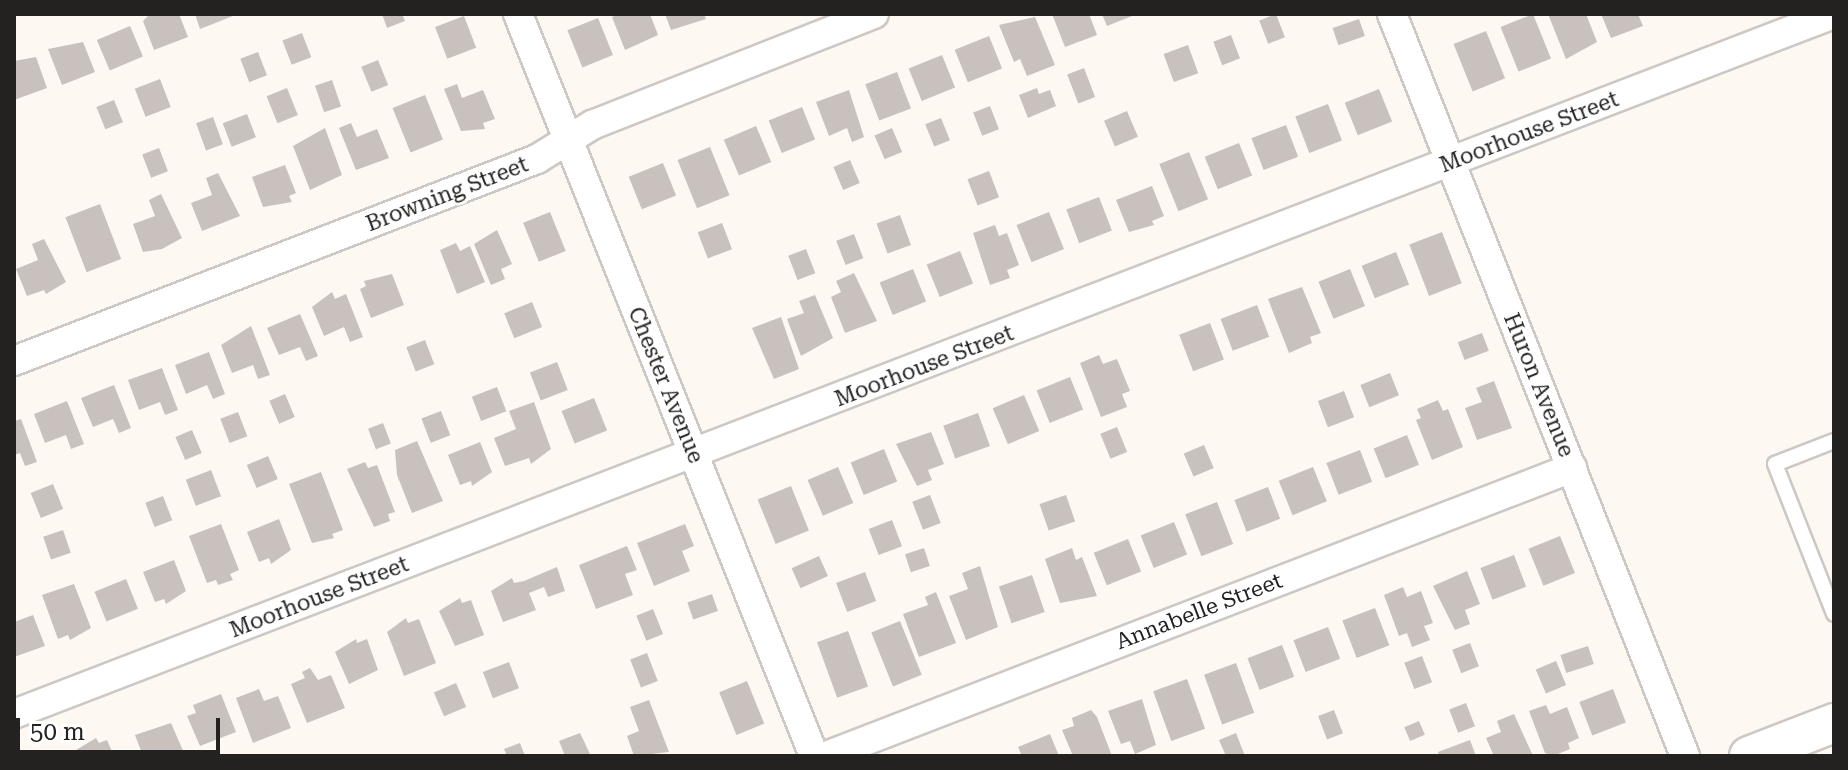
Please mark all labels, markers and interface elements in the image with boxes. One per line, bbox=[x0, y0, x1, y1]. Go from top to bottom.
street label: Moorhouse Street bbox=[1436, 86, 1622, 178]
street label: Browning Street bbox=[362, 151, 532, 237]
street label: Chester Avenue bbox=[623, 303, 709, 467]
street label: Huron Avenue bbox=[1498, 309, 1580, 461]
street label: Moorhouse Street bbox=[831, 320, 1017, 412]
street label: Moorhouse Street bbox=[226, 551, 412, 643]
street label: Annabelle Street bbox=[1112, 567, 1286, 655]
scale bar bbox=[20, 702, 224, 752]
text: 50 m bbox=[30, 718, 85, 746]

